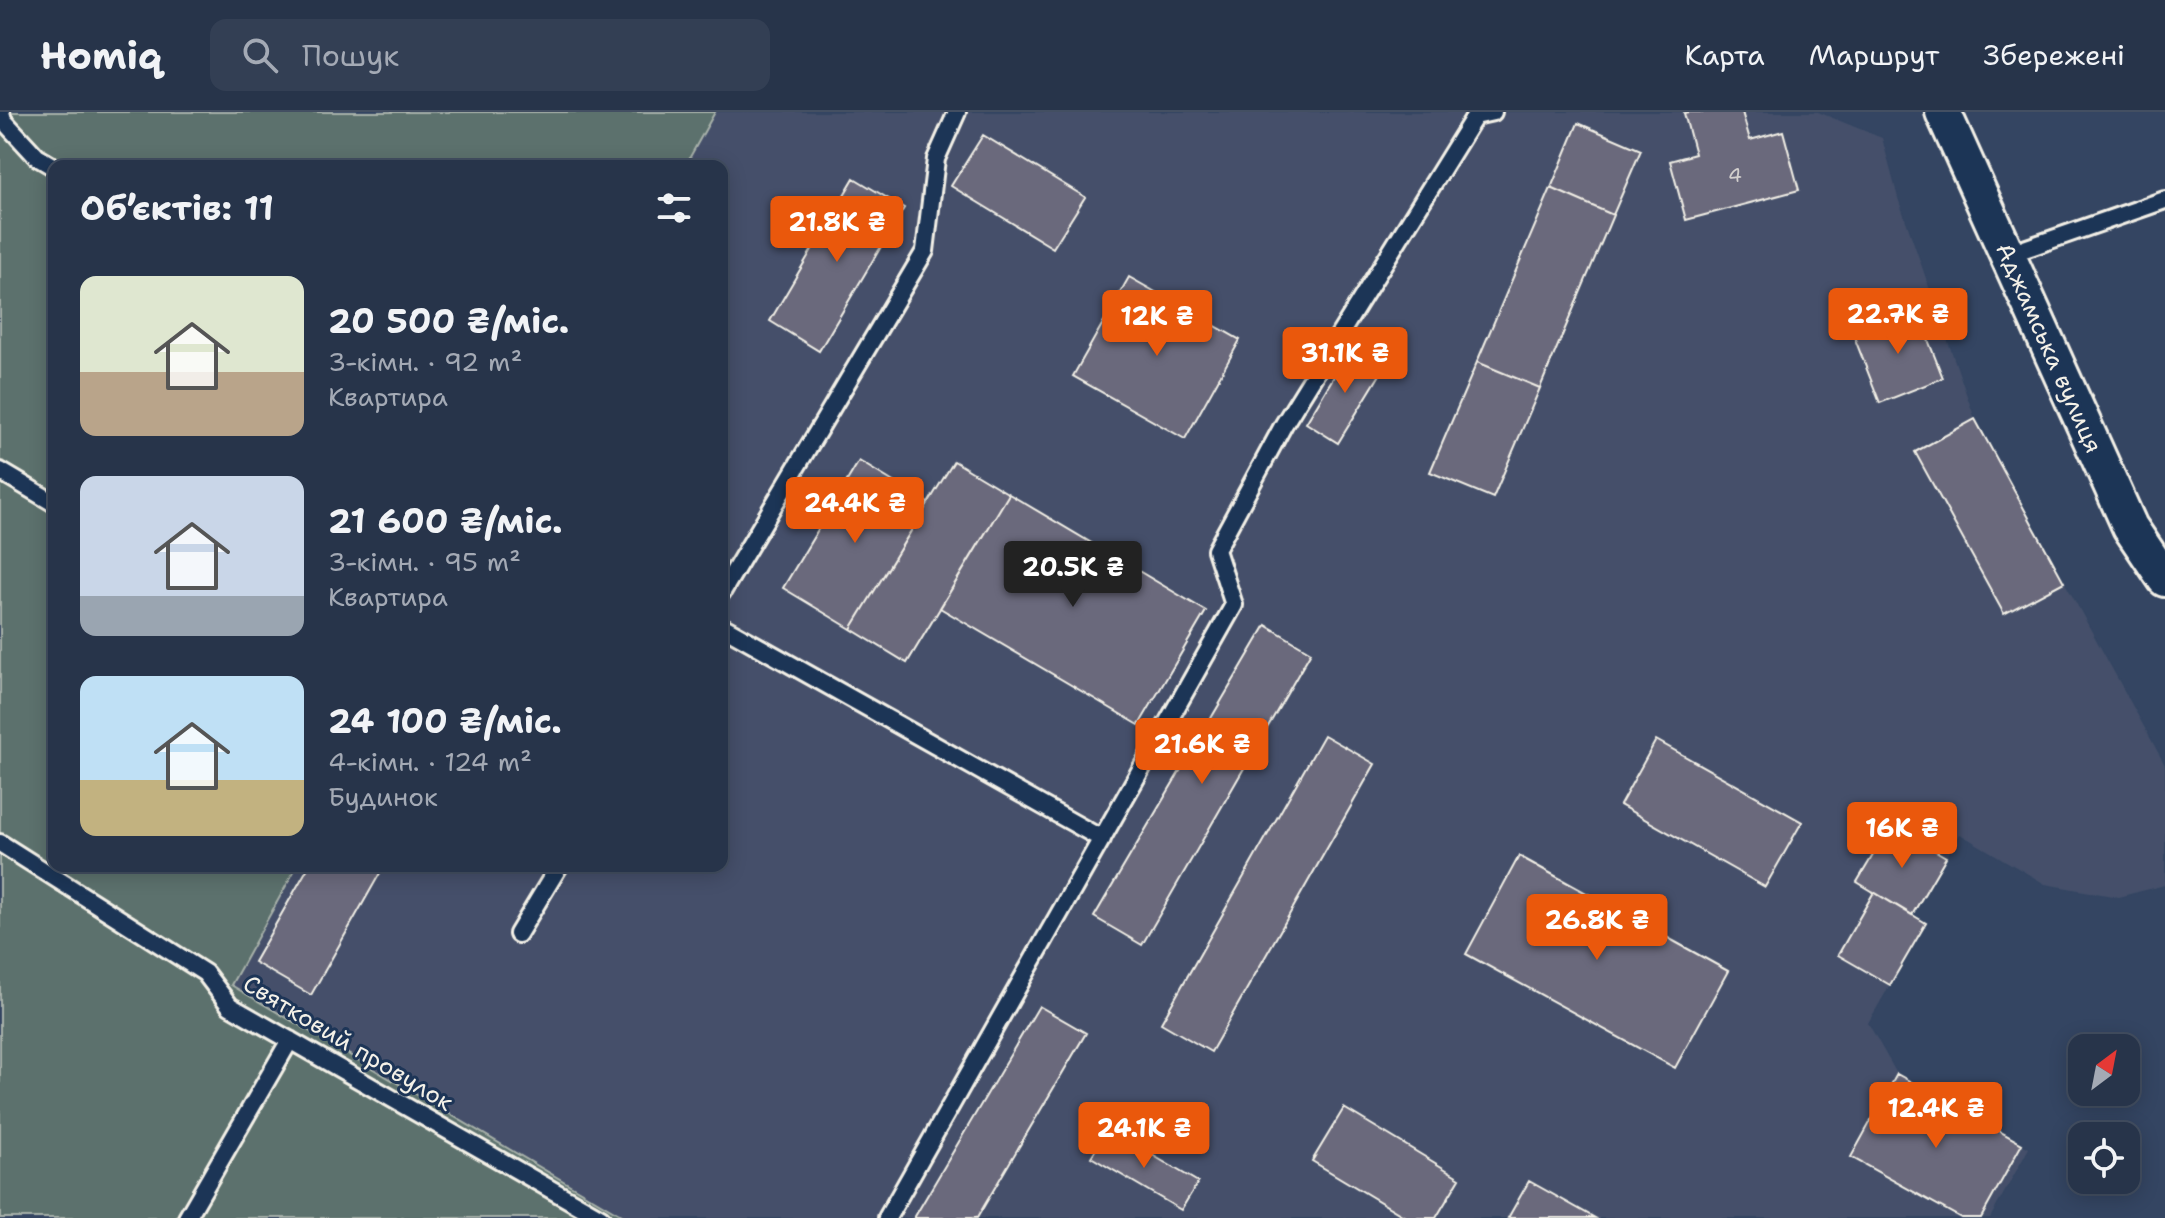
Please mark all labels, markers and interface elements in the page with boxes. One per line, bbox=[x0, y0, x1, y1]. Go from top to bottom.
search box bbox=[210, 19, 770, 91]
text: Homiq bbox=[40, 30, 162, 81]
icon: search bbox=[238, 33, 282, 77]
text: Пошук bbox=[302, 35, 399, 76]
text: Карта bbox=[1685, 36, 1765, 74]
text: Маршрут bbox=[1809, 36, 1939, 74]
text: Збережені bbox=[1983, 36, 2125, 74]
house number: 4 bbox=[1728, 162, 1742, 188]
text: Об’єктів: 11 bbox=[80, 185, 274, 231]
icon: filters bbox=[652, 186, 696, 230]
pin: 21.8K ₴ bbox=[763, 196, 911, 264]
text: 21.8K ₴ bbox=[788, 204, 886, 239]
street label: Аджамська вулиця bbox=[1988, 238, 2110, 458]
pin: 22.7K ₴ bbox=[1824, 288, 1972, 356]
pin: 12K ₴ bbox=[1101, 290, 1213, 358]
text: 22.7K ₴ bbox=[1846, 296, 1950, 331]
text: 20 500 ₴/міс. bbox=[328, 298, 569, 344]
text: 12K ₴ bbox=[1120, 298, 1194, 333]
icon: home bbox=[144, 308, 240, 404]
pin: 31.1K ₴ bbox=[1271, 327, 1419, 395]
text: 31.1K ₴ bbox=[1301, 335, 1389, 370]
text: 3-кімн. · 92 m² bbox=[328, 344, 522, 379]
text: Квартира bbox=[328, 379, 448, 414]
pin: 24.4K ₴ bbox=[781, 477, 929, 545]
text: 24.4K ₴ bbox=[804, 485, 906, 520]
text: 21 600 ₴/міс. bbox=[328, 498, 563, 544]
icon: home bbox=[144, 508, 240, 604]
pin: 20.5K ₴ bbox=[999, 541, 1147, 609]
text: 3-кімн. · 95 m² bbox=[328, 544, 521, 579]
text: 20.5K ₴ bbox=[1022, 549, 1124, 584]
text: Квартира bbox=[328, 579, 448, 614]
text: 24 100 ₴/міс. bbox=[328, 698, 562, 744]
icon: home bbox=[144, 708, 240, 804]
pin: 21.6K ₴ bbox=[1128, 718, 1276, 786]
text: 21.6K ₴ bbox=[1153, 726, 1251, 761]
text: 4-кімн. · 124 m² bbox=[328, 744, 532, 779]
text: Будинок bbox=[328, 779, 438, 814]
pin: 16K ₴ bbox=[1846, 802, 1958, 870]
text: 16K ₴ bbox=[1865, 810, 1939, 845]
pin: 26.8K ₴ bbox=[1523, 894, 1671, 962]
text: 26.8K ₴ bbox=[1545, 902, 1650, 937]
street label: Святковий провулок bbox=[237, 968, 459, 1119]
north arrow bbox=[2068, 1034, 2140, 1106]
map controls bbox=[2068, 1034, 2140, 1194]
pin: 12.4K ₴ bbox=[1862, 1082, 2010, 1150]
text: 12.4K ₴ bbox=[1887, 1090, 1985, 1125]
pin: 24.1K ₴ bbox=[1070, 1102, 1218, 1170]
text: 24.1K ₴ bbox=[1096, 1110, 1192, 1145]
button: locate bbox=[2068, 1122, 2140, 1194]

